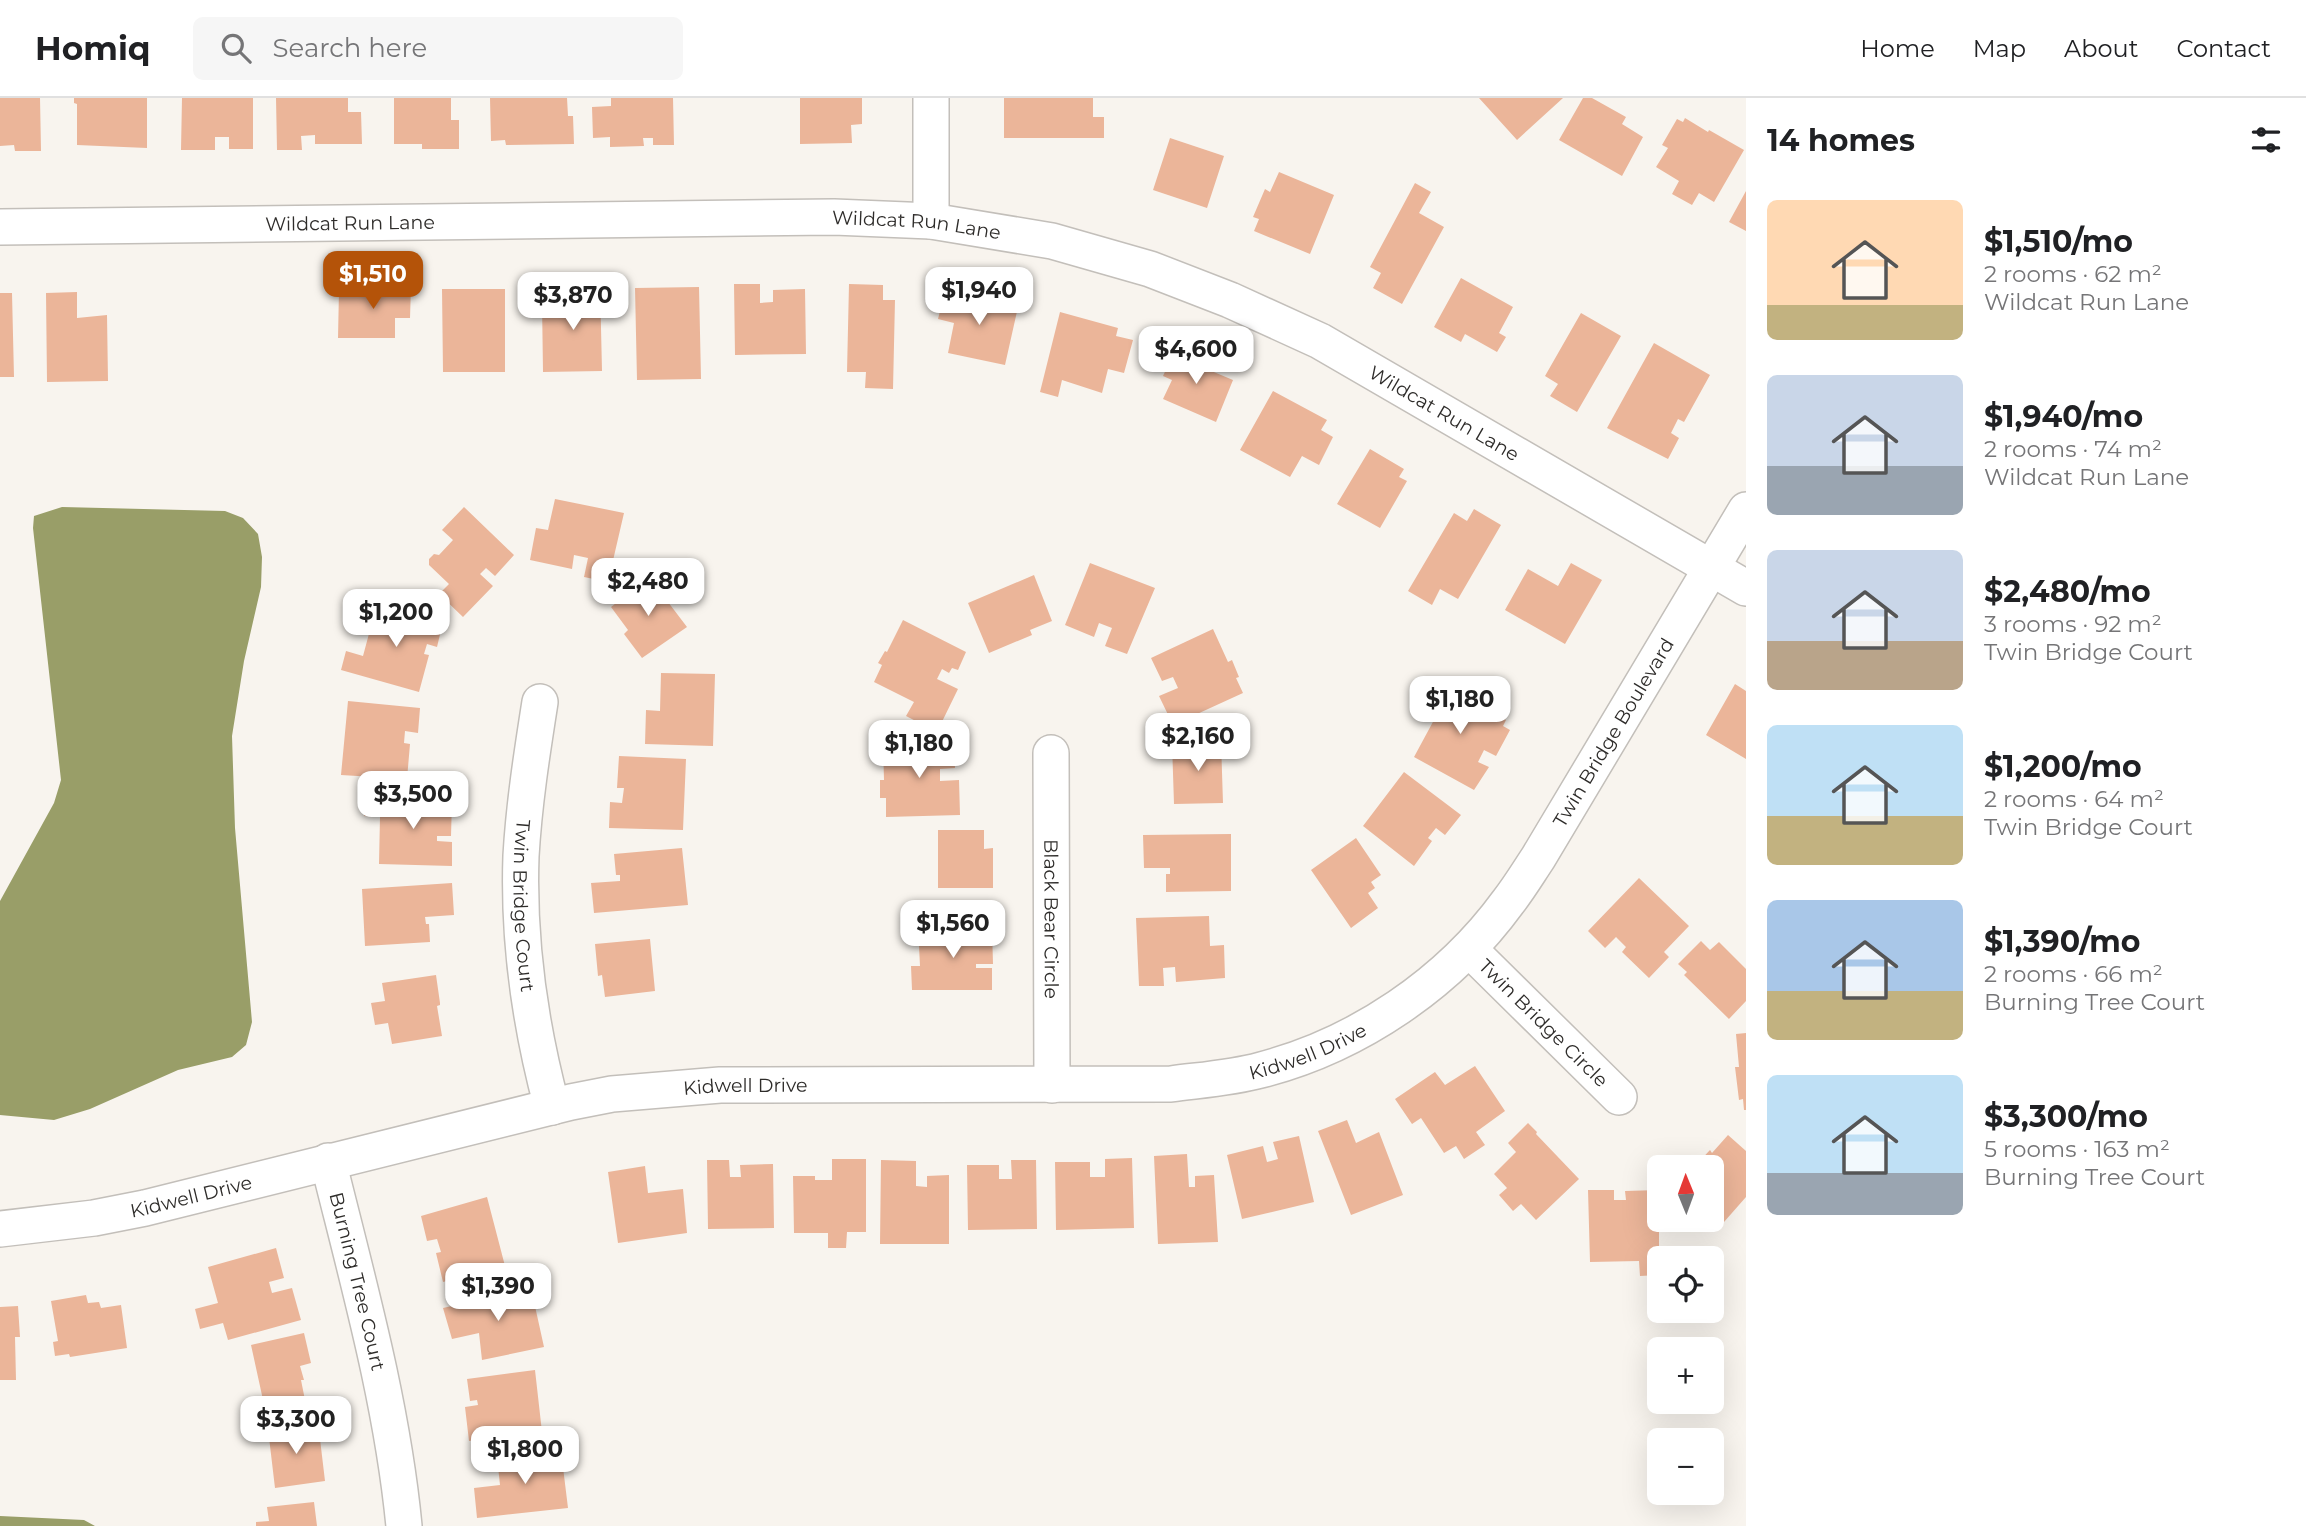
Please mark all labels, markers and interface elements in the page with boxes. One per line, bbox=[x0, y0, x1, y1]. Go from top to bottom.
search box bbox=[193, 17, 683, 80]
text: Homiq bbox=[35, 28, 151, 68]
icon: search bbox=[217, 29, 255, 67]
text: Search here bbox=[273, 32, 427, 64]
text: Home bbox=[1860, 34, 1935, 63]
text: Map bbox=[1973, 34, 2026, 63]
text: About bbox=[2064, 34, 2138, 63]
text: Contact bbox=[2176, 34, 2271, 63]
icon: filters bbox=[2247, 121, 2285, 159]
text: 14 homes bbox=[1767, 122, 1915, 159]
street label: Wildcat Run Lane bbox=[832, 206, 1003, 244]
street label: Wildcat Run Lane bbox=[265, 211, 435, 236]
text: $1,510/mo bbox=[1984, 223, 2133, 260]
icon: home bbox=[1823, 228, 1907, 312]
pin: $1,510 bbox=[316, 252, 430, 311]
text: $1,510 bbox=[339, 260, 407, 288]
text: 2 rooms · 62 m² bbox=[1984, 260, 2162, 288]
pin: $1,940 bbox=[922, 268, 1036, 327]
pin: $3,870 bbox=[516, 272, 630, 332]
text: $1,940 bbox=[941, 276, 1017, 304]
text: $3,870 bbox=[533, 281, 613, 309]
text: Wildcat Run Lane bbox=[1984, 288, 2189, 316]
pin: $4,600 bbox=[1139, 327, 1253, 386]
text: $4,600 bbox=[1155, 335, 1237, 363]
street label: Wildcat Run Lane bbox=[1365, 361, 1523, 466]
text: $1,940/mo bbox=[1984, 398, 2143, 435]
icon: home bbox=[1823, 403, 1907, 487]
text: 2 rooms · 74 m² bbox=[1984, 435, 2162, 463]
text: Wildcat Run Lane bbox=[1984, 463, 2189, 491]
pin: $2,480 bbox=[591, 559, 705, 618]
text: $2,480 bbox=[607, 567, 689, 595]
text: $2,480/mo bbox=[1984, 573, 2151, 610]
icon: home bbox=[1823, 578, 1907, 662]
pin: $1,200 bbox=[339, 589, 453, 649]
text: $1,200 bbox=[359, 598, 433, 626]
text: 3 rooms · 92 m² bbox=[1984, 610, 2162, 638]
street label: Twin Bridge Boulevard bbox=[1548, 634, 1679, 831]
text: Twin Bridge Court bbox=[1984, 638, 2193, 666]
pin: $1,180 bbox=[1403, 676, 1517, 736]
text: $1,180 bbox=[1426, 685, 1494, 713]
pin: $2,160 bbox=[1141, 714, 1255, 773]
pin: $1,180 bbox=[862, 720, 976, 780]
text: $2,160 bbox=[1161, 722, 1235, 750]
text: $1,180 bbox=[885, 729, 953, 757]
text: $1,200/mo bbox=[1984, 748, 2142, 785]
icon: home bbox=[1823, 753, 1907, 837]
pin: $3,500 bbox=[356, 772, 470, 831]
text: $3,500 bbox=[373, 780, 453, 808]
text: 2 rooms · 64 m² bbox=[1984, 785, 2164, 813]
text: Twin Bridge Court bbox=[1984, 813, 2193, 841]
street label: Twin Bridge Court bbox=[509, 818, 539, 994]
street label: Black Bear Circle bbox=[1039, 839, 1063, 999]
pin: $1,560 bbox=[896, 900, 1010, 960]
text: $1,560 bbox=[916, 909, 990, 937]
text: $1,390/mo bbox=[1984, 923, 2141, 960]
icon: home bbox=[1823, 928, 1907, 1012]
street label: Twin Bridge Circle bbox=[1474, 954, 1613, 1092]
text: 2 rooms · 66 m² bbox=[1984, 960, 2163, 988]
text: Burning Tree Court bbox=[1984, 988, 2205, 1016]
street label: Kidwell Drive bbox=[1247, 1018, 1371, 1085]
street label: Kidwell Drive bbox=[682, 1074, 808, 1100]
text: $3,300/mo bbox=[1984, 1098, 2148, 1135]
icon: home bbox=[1823, 1103, 1907, 1187]
text: 5 rooms · 163 m² bbox=[1984, 1135, 2170, 1163]
north arrow bbox=[1647, 1155, 1724, 1232]
map controls bbox=[1647, 1155, 1724, 1505]
text: Burning Tree Court bbox=[1984, 1163, 2205, 1191]
street label: Kidwell Drive bbox=[128, 1171, 254, 1223]
street label: Burning Tree Court bbox=[324, 1190, 390, 1373]
button: locate bbox=[1647, 1246, 1724, 1323]
pin: $1,390 bbox=[441, 1264, 555, 1323]
text: $1,390 bbox=[461, 1272, 535, 1300]
button: + bbox=[1647, 1337, 1724, 1414]
pin: $3,300 bbox=[239, 1396, 353, 1456]
text: $3,300 bbox=[256, 1405, 336, 1433]
pin: $1,800 bbox=[468, 1426, 582, 1486]
button: − bbox=[1647, 1428, 1724, 1505]
text: $1,800 bbox=[487, 1435, 563, 1463]

